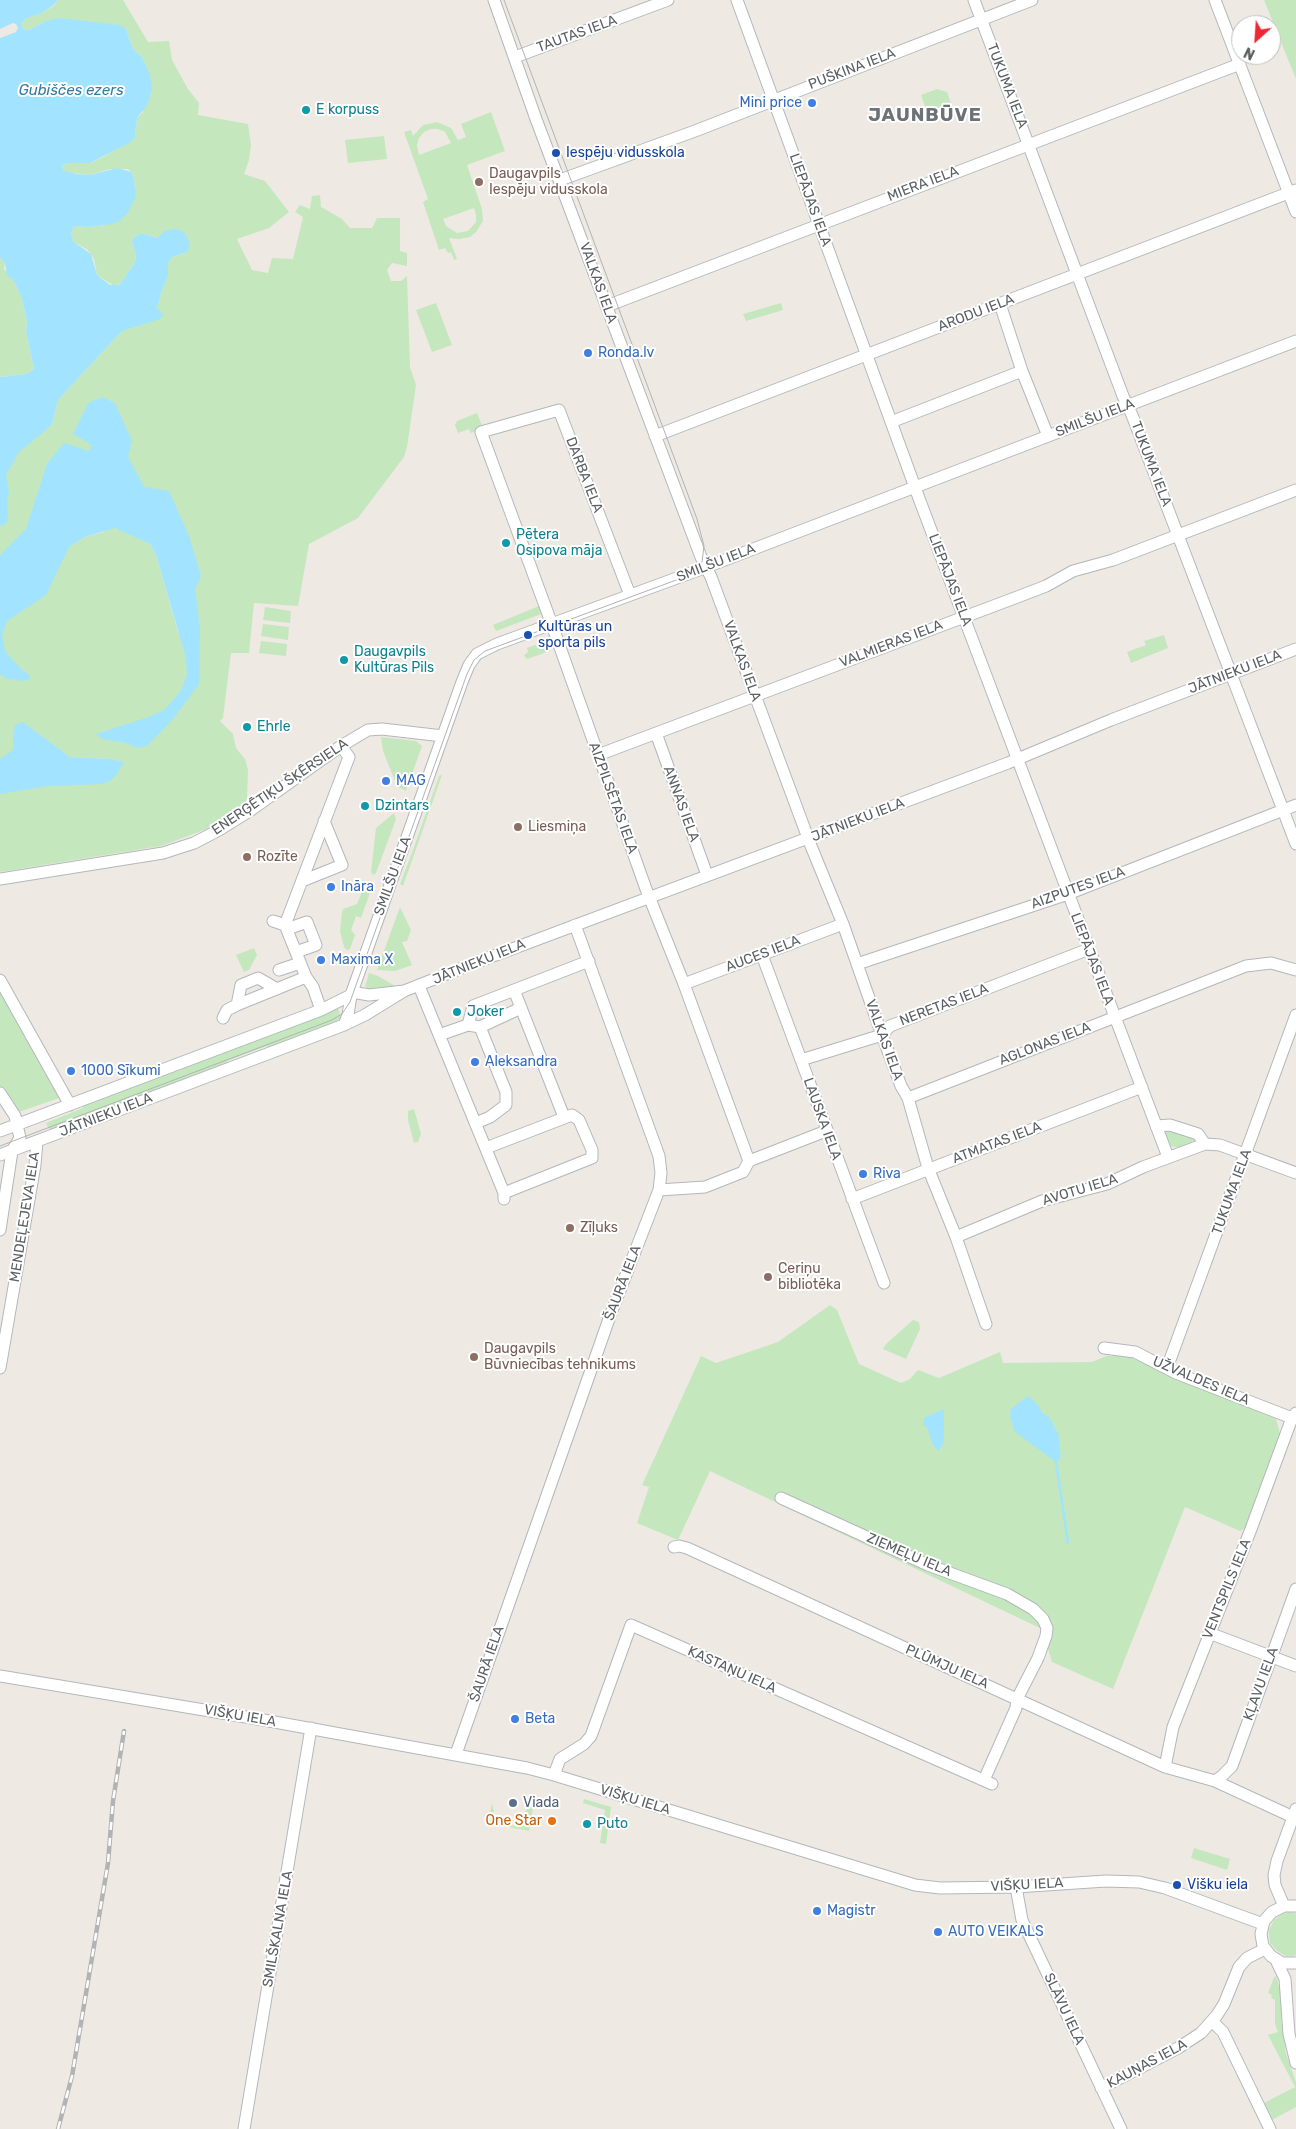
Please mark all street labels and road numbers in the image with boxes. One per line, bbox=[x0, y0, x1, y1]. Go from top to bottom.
street label: TAUTAS IELA bbox=[535, 12, 619, 56]
street label: TUKUMA IELA bbox=[983, 41, 1031, 131]
street label: PUŠKINA IELA bbox=[806, 45, 898, 93]
street label: LIEPĀJAS IELA bbox=[785, 151, 835, 249]
street label: MIERA IELA bbox=[885, 163, 961, 205]
street label: VALKAS IELA bbox=[576, 240, 620, 326]
street label: ARODU IELA bbox=[935, 291, 1017, 335]
street label: SMILŠU IELA bbox=[1053, 395, 1137, 441]
street label: TUKUMA IELA bbox=[1127, 419, 1175, 509]
street label: DARBA IELA bbox=[562, 435, 606, 515]
street label: LIEPĀJAS IELA bbox=[925, 531, 975, 629]
street label: SMILŠU IELA bbox=[674, 540, 758, 586]
street label: VALMIERAS IELA bbox=[837, 617, 945, 671]
street label: VALKAS IELA bbox=[720, 618, 764, 704]
street label: JĀTNIEKU IELA bbox=[1186, 647, 1284, 697]
street label: ENERĢĒTIĶU ŠĶĒRSIELA bbox=[209, 735, 351, 839]
street label: AIZPILSĒTAS IELA bbox=[585, 740, 641, 856]
street label: ANNAS IELA bbox=[659, 764, 703, 844]
street label: JĀTNIEKU IELA bbox=[809, 795, 907, 845]
street label: SMILŠU IELA bbox=[371, 834, 415, 918]
street label: AIZPUTES IELA bbox=[1029, 863, 1127, 913]
street label: LIEPĀJAS IELA bbox=[1067, 910, 1117, 1008]
street label: AUCES IELA bbox=[723, 932, 803, 976]
street label: JĀTNIEKU IELA bbox=[430, 936, 528, 988]
street label: NERETAS IELA bbox=[897, 980, 991, 1030]
street label: VALKAS IELA bbox=[862, 997, 906, 1083]
street label: AGLONAS IELA bbox=[997, 1019, 1093, 1069]
street label: LAUSKA IELA bbox=[799, 1076, 845, 1162]
street label: JĀTNIEKU IELA bbox=[57, 1090, 155, 1140]
street label: ATMATAS IELA bbox=[950, 1118, 1044, 1168]
street label: TUKUMA IELA bbox=[1209, 1147, 1255, 1237]
street label: MENDEĻEJEVA IELA bbox=[6, 1151, 44, 1283]
street label: AVOTU IELA bbox=[1040, 1171, 1120, 1209]
street label: ŠAURĀ IELA bbox=[601, 1243, 645, 1323]
street label: UŽVALDES IELA bbox=[1150, 1353, 1252, 1409]
street label: ZIEMEĻU IELA bbox=[864, 1530, 954, 1580]
street label: VENTSPILS IELA bbox=[1199, 1536, 1255, 1642]
street label: ŠAURĀ IELA bbox=[466, 1624, 508, 1704]
street label: PLŪMJU IELA bbox=[903, 1641, 991, 1693]
street label: KASTAŅU IELA bbox=[685, 1643, 779, 1697]
street label: KĻAVU IELA bbox=[1240, 1645, 1282, 1723]
street label: VIŠĶU IELA bbox=[203, 1701, 277, 1731]
street label: VIŠĶU IELA bbox=[598, 1781, 672, 1819]
street label: SMILŠKALNA IELA bbox=[259, 1869, 297, 1989]
street label: VIŠĶU IELA bbox=[990, 1875, 1064, 1895]
street label: SLĀVU IELA bbox=[1040, 1970, 1088, 2048]
street label: KAUŅAS IELA bbox=[1104, 2036, 1190, 2092]

